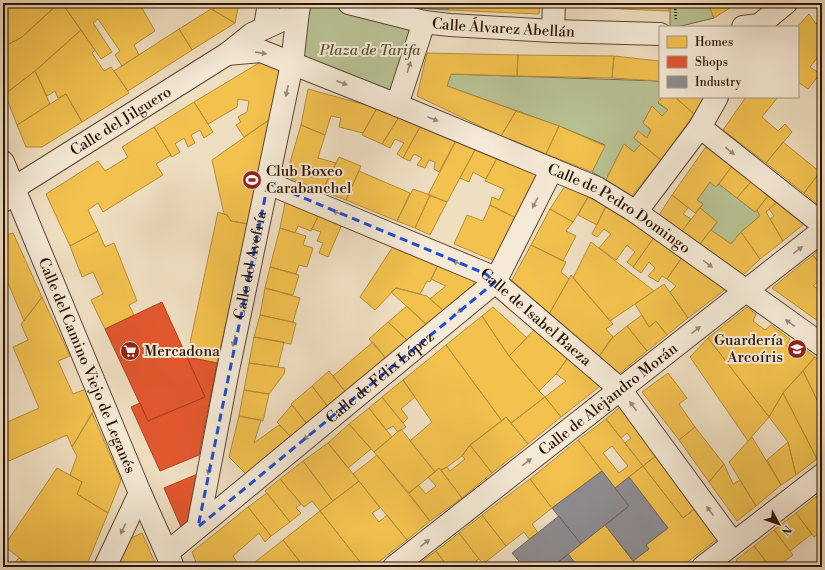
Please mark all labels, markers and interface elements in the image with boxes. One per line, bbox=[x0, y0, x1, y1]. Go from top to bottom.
street label: Calle Álvarez Abellán bbox=[431, 14, 575, 42]
legend bbox=[659, 26, 799, 98]
text: Homes bbox=[695, 35, 733, 50]
park label: Plaza de Tarifa bbox=[319, 41, 421, 60]
one-way arrow bbox=[254, 50, 267, 56]
text: Shops bbox=[695, 55, 728, 70]
one-way arrow bbox=[406, 61, 412, 73]
text: Industry bbox=[695, 75, 742, 90]
one-way arrow bbox=[336, 80, 348, 86]
street label: Calle del Jilguero bbox=[67, 82, 175, 160]
one-way arrow bbox=[283, 85, 289, 97]
one-way arrow bbox=[428, 117, 440, 123]
one-way arrow bbox=[725, 147, 736, 156]
street label: Calle de Pedro Domingo bbox=[545, 160, 694, 258]
place label: Club Boxeo Carabanchel bbox=[266, 162, 352, 198]
sports icon: Club Boxeo Carabanchel bbox=[241, 169, 263, 191]
one-way arrow bbox=[531, 198, 538, 209]
street label: Calle del Avefría bbox=[230, 209, 271, 321]
one-way arrow bbox=[333, 210, 344, 216]
one-way arrow bbox=[792, 246, 803, 254]
street label: Calle del Camino Viejo de Leganés bbox=[34, 255, 140, 476]
one-way arrow bbox=[453, 260, 464, 266]
one-way arrow bbox=[703, 260, 713, 268]
street label: Calle de Isabel Baeza bbox=[476, 264, 595, 371]
one-way arrow bbox=[457, 304, 468, 313]
one-way arrow bbox=[785, 319, 795, 327]
one-way arrow bbox=[690, 326, 701, 335]
street label: Calle de Félix López bbox=[322, 327, 438, 428]
place label: Guardería Arcoíris bbox=[714, 331, 783, 367]
one-way arrow bbox=[231, 335, 237, 347]
school or university icon: Guardería Arcoíris bbox=[786, 338, 808, 360]
street label: Calle de Alejandro Morán bbox=[535, 339, 682, 460]
supermarket icon: Mercadona bbox=[119, 340, 141, 362]
place label: Mercadona bbox=[144, 342, 220, 361]
one-way arrow bbox=[629, 401, 637, 412]
one-way arrow bbox=[303, 432, 314, 441]
one-way arrow bbox=[522, 458, 533, 467]
one-way arrow bbox=[206, 463, 212, 475]
north arrow bbox=[759, 504, 799, 544]
one-way arrow bbox=[706, 506, 714, 517]
text: N bbox=[778, 522, 794, 538]
one-way arrow bbox=[120, 523, 126, 534]
one-way arrow bbox=[420, 538, 431, 547]

